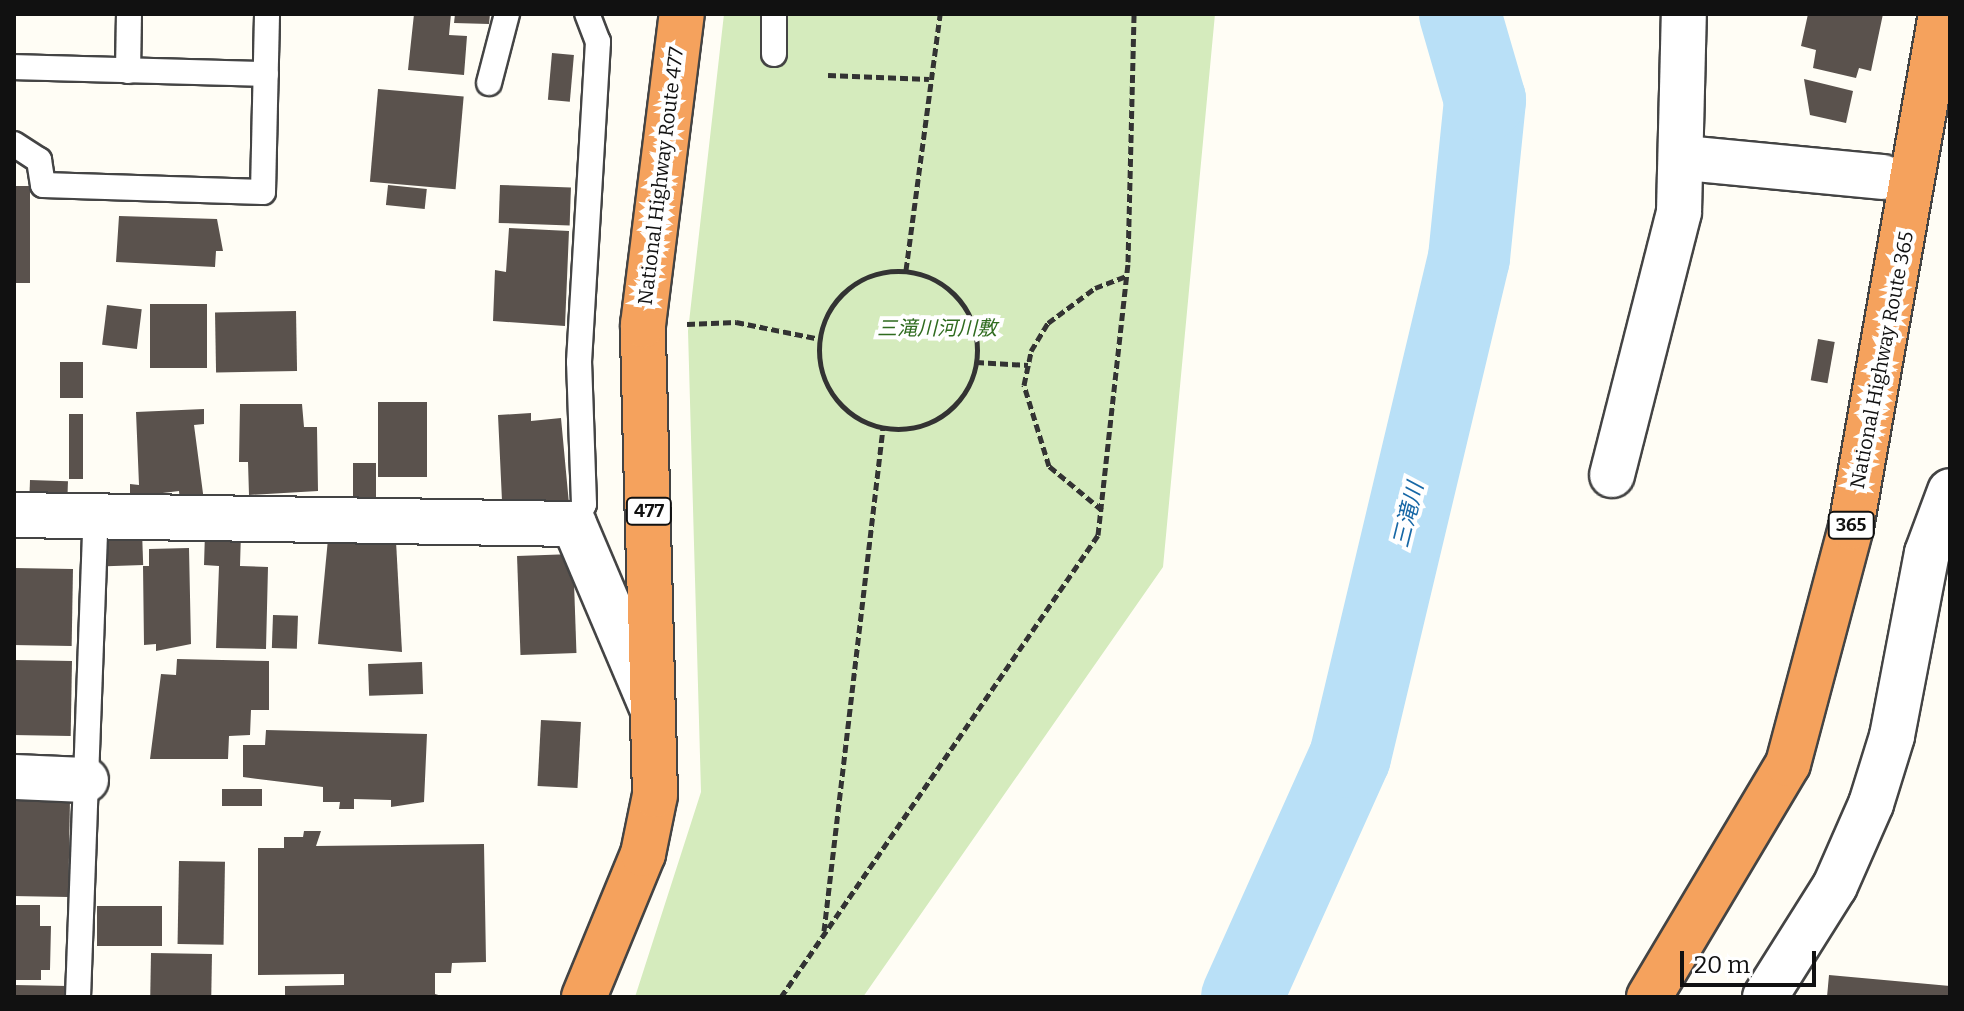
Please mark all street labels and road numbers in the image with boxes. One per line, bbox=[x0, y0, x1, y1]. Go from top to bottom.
street label: National Highway Route 477 bbox=[633, 46, 689, 306]
street label: National Highway Route 365 bbox=[1845, 229, 1919, 491]
road number: 477 bbox=[625, 497, 673, 525]
road number: 365 bbox=[1827, 511, 1875, 539]

